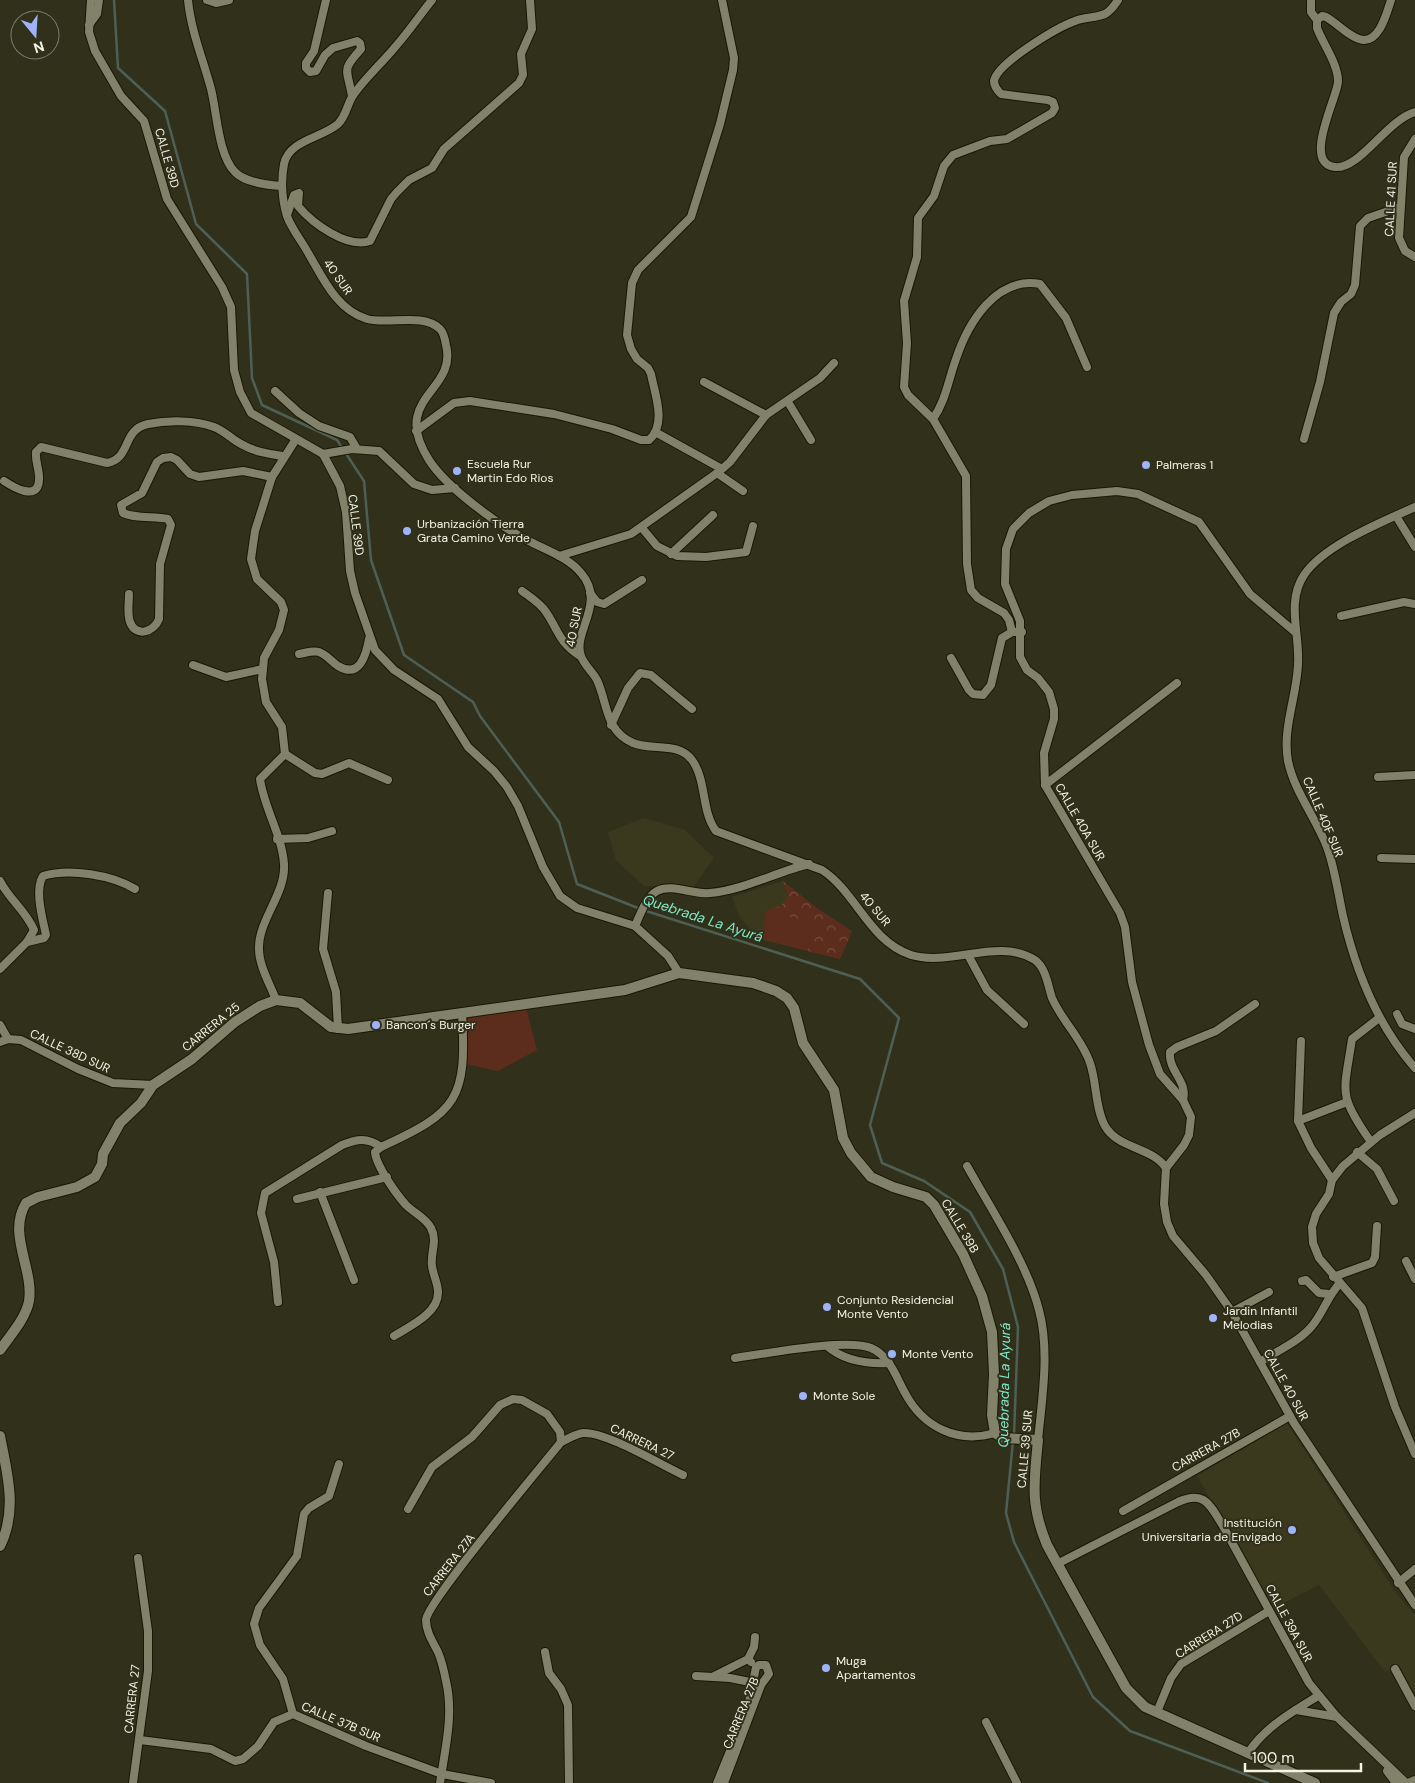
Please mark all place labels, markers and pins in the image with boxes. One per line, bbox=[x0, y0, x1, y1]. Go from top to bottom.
place label: Escuela Rur Martin Edo Rios bbox=[467, 456, 554, 486]
place label: Palmeras 1 bbox=[1156, 457, 1213, 473]
marker: Palmeras 1 bbox=[1140, 459, 1152, 471]
marker: Escuela Rur Martin Edo Rios bbox=[451, 465, 463, 477]
place label: Urbanización Tierra Grata Camino Verde bbox=[417, 516, 530, 546]
marker: Urbanización Tierra Grata Camino Verde bbox=[401, 525, 413, 537]
place label: Bancon´s Burger bbox=[386, 1017, 476, 1033]
marker: Bancon´s Burger bbox=[370, 1019, 382, 1031]
place label: Conjunto Residencial Monte Vento bbox=[837, 1292, 954, 1322]
marker: Conjunto Residencial Monte Vento bbox=[821, 1301, 833, 1313]
place label: Jardin Infantil Melodias bbox=[1223, 1303, 1297, 1333]
marker: Jardin Infantil Melodias bbox=[1207, 1312, 1219, 1324]
place label: Monte Vento bbox=[902, 1346, 973, 1362]
marker: Monte Vento bbox=[886, 1348, 898, 1360]
place label: Monte Sole bbox=[813, 1388, 875, 1404]
marker: Monte Sole bbox=[797, 1390, 809, 1402]
place label: Institución Universitaria de Envigado bbox=[1142, 1515, 1282, 1545]
marker: Institución Universitaria de Envigado bbox=[1286, 1524, 1298, 1536]
place label: Muga Apartamentos bbox=[836, 1653, 916, 1683]
marker: Muga Apartamentos bbox=[820, 1662, 832, 1674]

